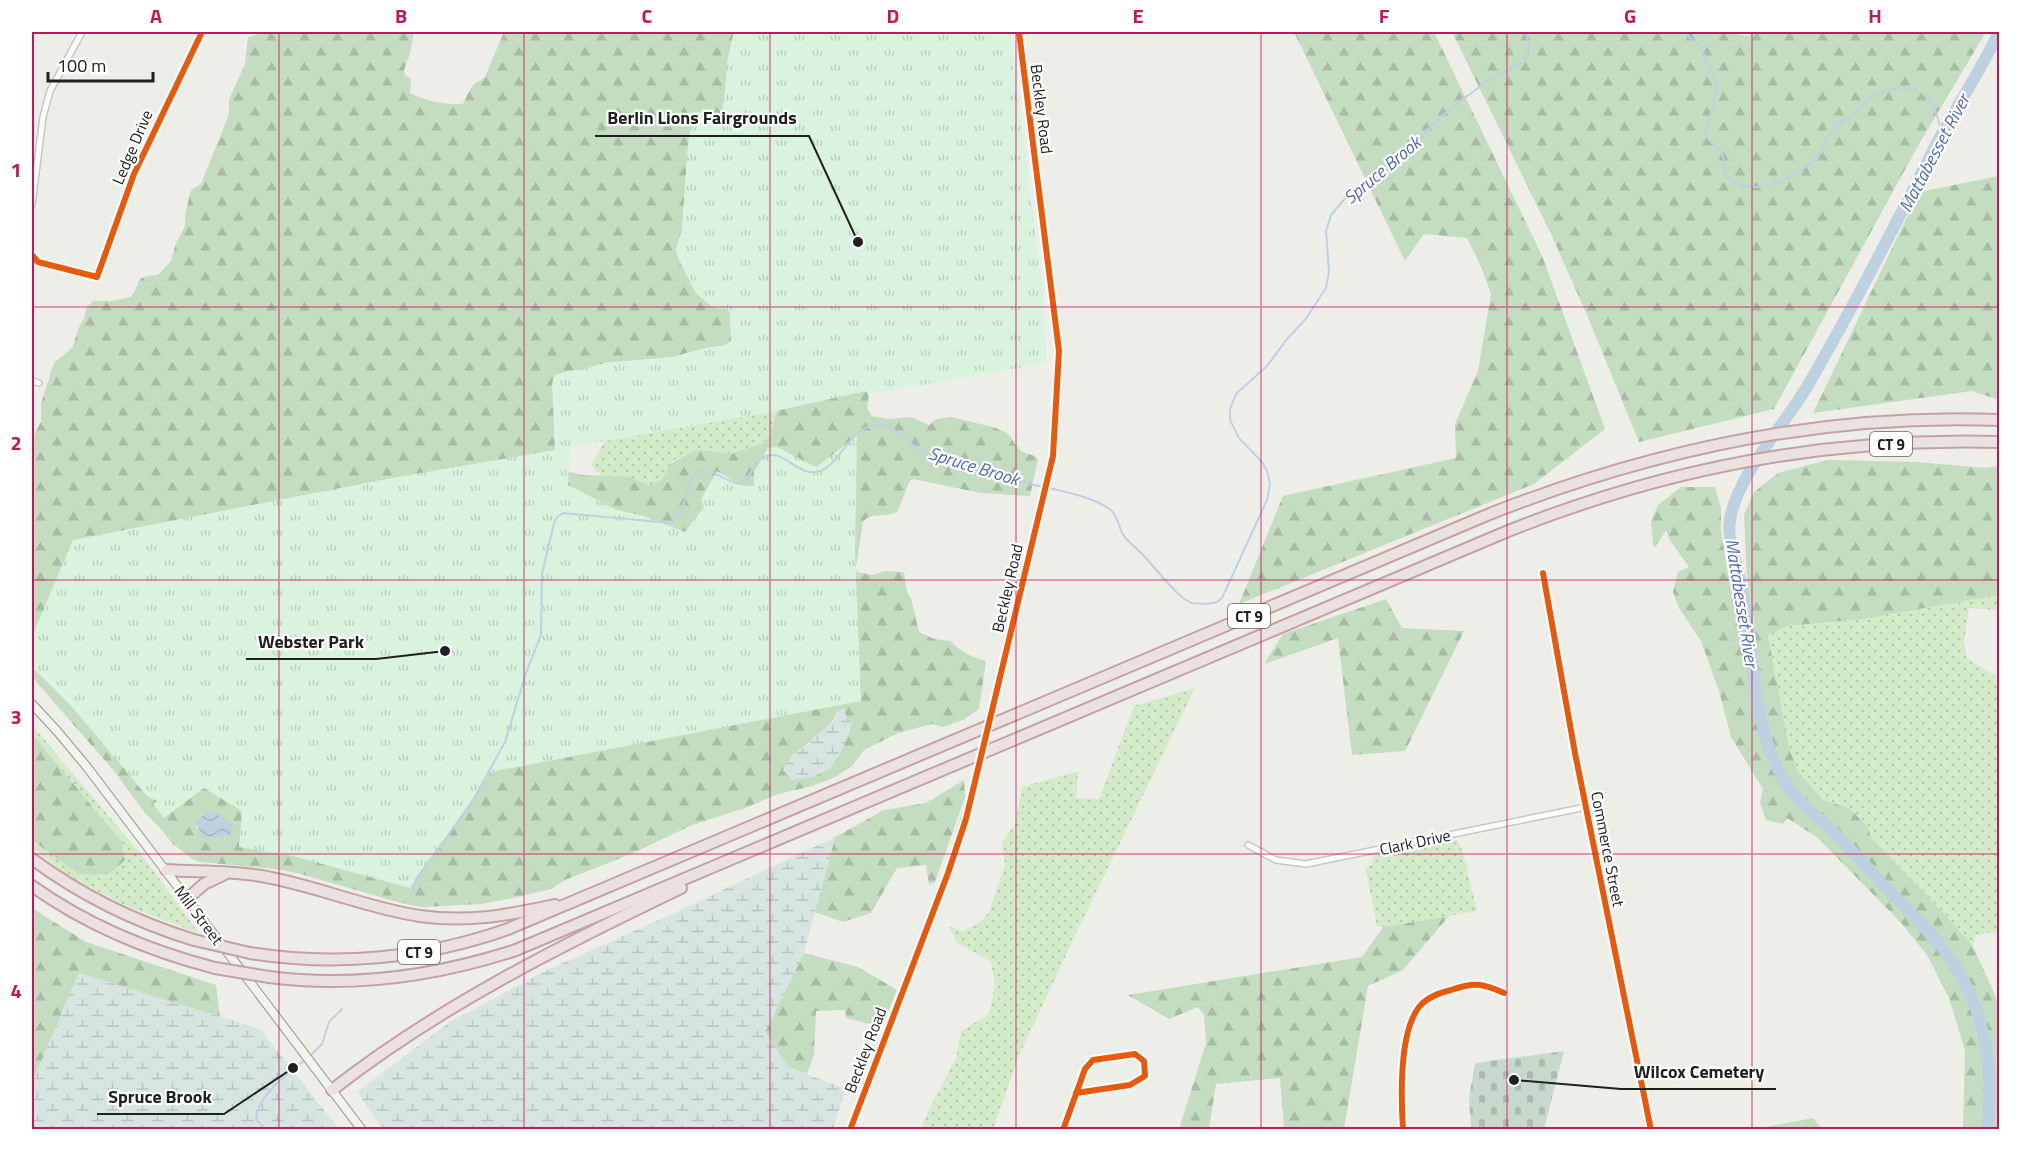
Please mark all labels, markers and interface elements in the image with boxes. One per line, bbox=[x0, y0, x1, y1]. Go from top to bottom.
text: A bbox=[150, 0, 162, 31]
text: B bbox=[395, 0, 407, 31]
text: C bbox=[642, 0, 653, 31]
text: D bbox=[887, 0, 899, 31]
text: E bbox=[1132, 0, 1144, 31]
text: F bbox=[1379, 0, 1390, 31]
text: G bbox=[1624, 0, 1636, 31]
text: H bbox=[1868, 0, 1882, 31]
scale bar bbox=[48, 45, 153, 83]
text: 100 m bbox=[57, 52, 106, 79]
street label: Beckley Road bbox=[1025, 63, 1059, 155]
water label: Mattabesset River bbox=[1892, 87, 1978, 217]
callout: Berlin Lions Fairgrounds bbox=[595, 100, 809, 136]
text: Berlin Lions Fairgrounds bbox=[607, 104, 797, 131]
street label: Ledge Drive bbox=[106, 106, 158, 188]
water label: Spruce Brook bbox=[1337, 128, 1428, 210]
text: 1 bbox=[10, 154, 22, 185]
text: 2 bbox=[10, 427, 22, 458]
road number: CT 9 bbox=[1870, 432, 1912, 456]
water label: Spruce Brook bbox=[925, 439, 1025, 493]
water label: Mattabesset River bbox=[1719, 537, 1766, 672]
street label: Beckley Road bbox=[985, 541, 1029, 635]
road number: CT 9 bbox=[1228, 604, 1270, 628]
callout: Webster Park bbox=[246, 623, 376, 659]
text: Webster Park bbox=[258, 628, 365, 655]
text: 3 bbox=[10, 701, 22, 732]
street label: Commerce Street bbox=[1585, 789, 1631, 909]
street label: Clark Drive bbox=[1377, 823, 1453, 861]
street label: Mill Street bbox=[169, 880, 230, 950]
road number: CT 9 bbox=[398, 940, 440, 964]
text: 4 bbox=[10, 975, 22, 1006]
street label: Beckley Road bbox=[838, 1004, 892, 1096]
callout: Wilcox Cemetery bbox=[1621, 1053, 1776, 1089]
text: Wilcox Cemetery bbox=[1634, 1058, 1764, 1085]
callout: Spruce Brook bbox=[97, 1078, 224, 1114]
text: Spruce Brook bbox=[108, 1083, 212, 1110]

